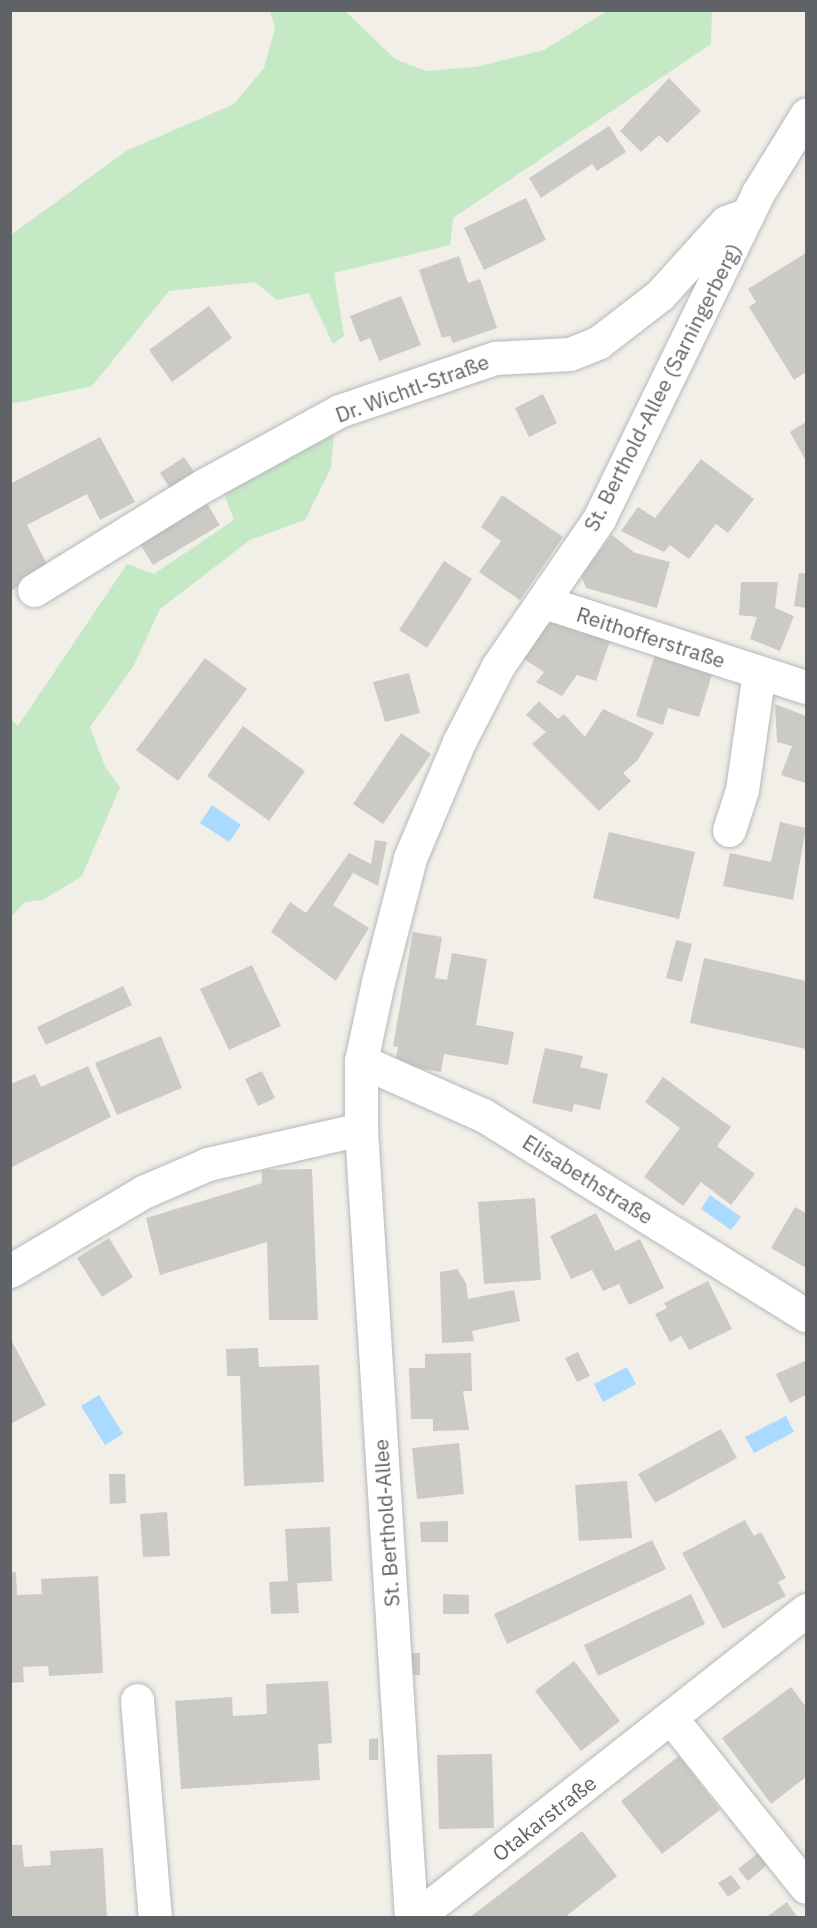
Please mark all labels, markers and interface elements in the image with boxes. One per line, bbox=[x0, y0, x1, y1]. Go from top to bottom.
street label: St. Berthold-Allee (Sarningerberg) bbox=[578, 239, 746, 535]
street label: Dr. Wichtl-Straße bbox=[332, 349, 492, 427]
street label: Reithofferstraße bbox=[573, 601, 729, 673]
street label: Elisabethstraße bbox=[518, 1129, 658, 1229]
street label: St. Berthold-Allee bbox=[368, 1438, 404, 1608]
street label: Otakarstraße bbox=[487, 1770, 601, 1866]

